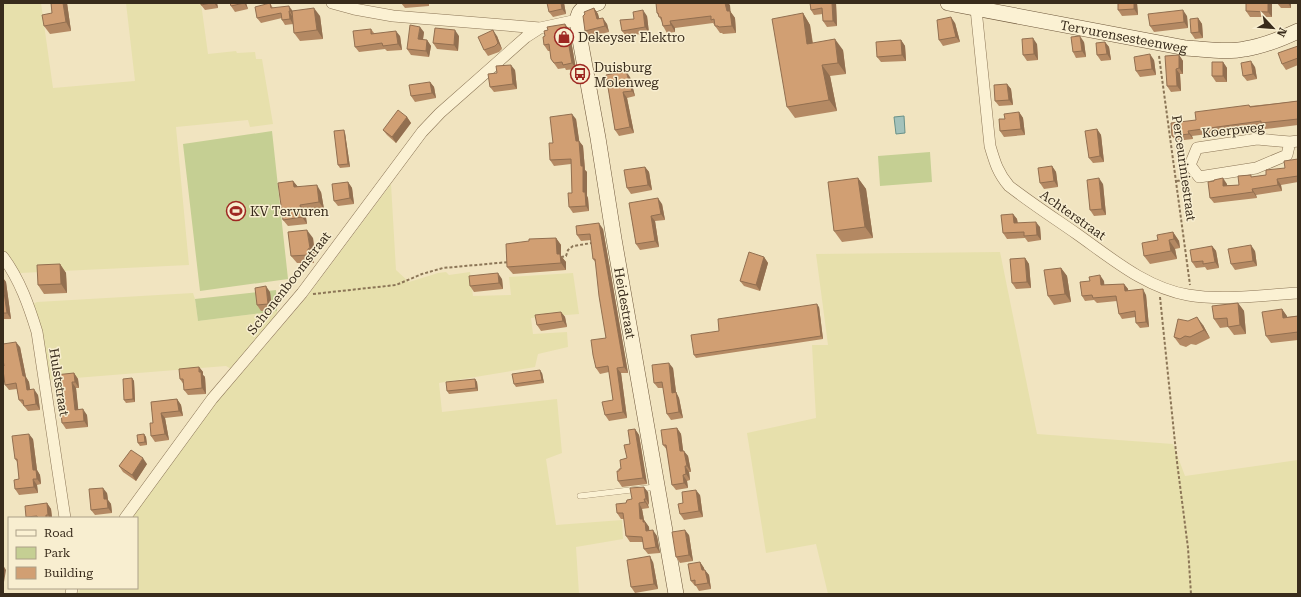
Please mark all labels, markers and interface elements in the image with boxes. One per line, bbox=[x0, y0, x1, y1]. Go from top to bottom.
north arrow bbox=[1253, 8, 1293, 48]
street label: Tervurensesteenweg bbox=[1059, 17, 1189, 56]
shop icon: Dekeyser Elektro bbox=[553, 26, 575, 48]
text: N bbox=[1274, 26, 1289, 39]
place label: Dekeyser Elektro bbox=[578, 30, 685, 45]
place label: Duisburg Molenweg bbox=[594, 60, 659, 90]
bus stop icon: Duisburg Molenweg bbox=[569, 63, 591, 85]
street label: Perceuriniestraat bbox=[1169, 114, 1199, 222]
street label: Koerpweg bbox=[1201, 119, 1266, 141]
street label: Achterstraat bbox=[1037, 187, 1109, 243]
sports icon: KV Tervuren bbox=[225, 200, 247, 222]
place label: KV Tervuren bbox=[250, 204, 330, 219]
street label: Schonenboomstraat bbox=[244, 228, 334, 338]
street label: Heidestraat bbox=[612, 266, 639, 340]
street label: Hulststraat bbox=[46, 347, 72, 417]
legend bbox=[8, 517, 138, 589]
text: Road bbox=[44, 526, 74, 540]
text: Park bbox=[44, 546, 71, 560]
text: Building bbox=[44, 566, 93, 580]

